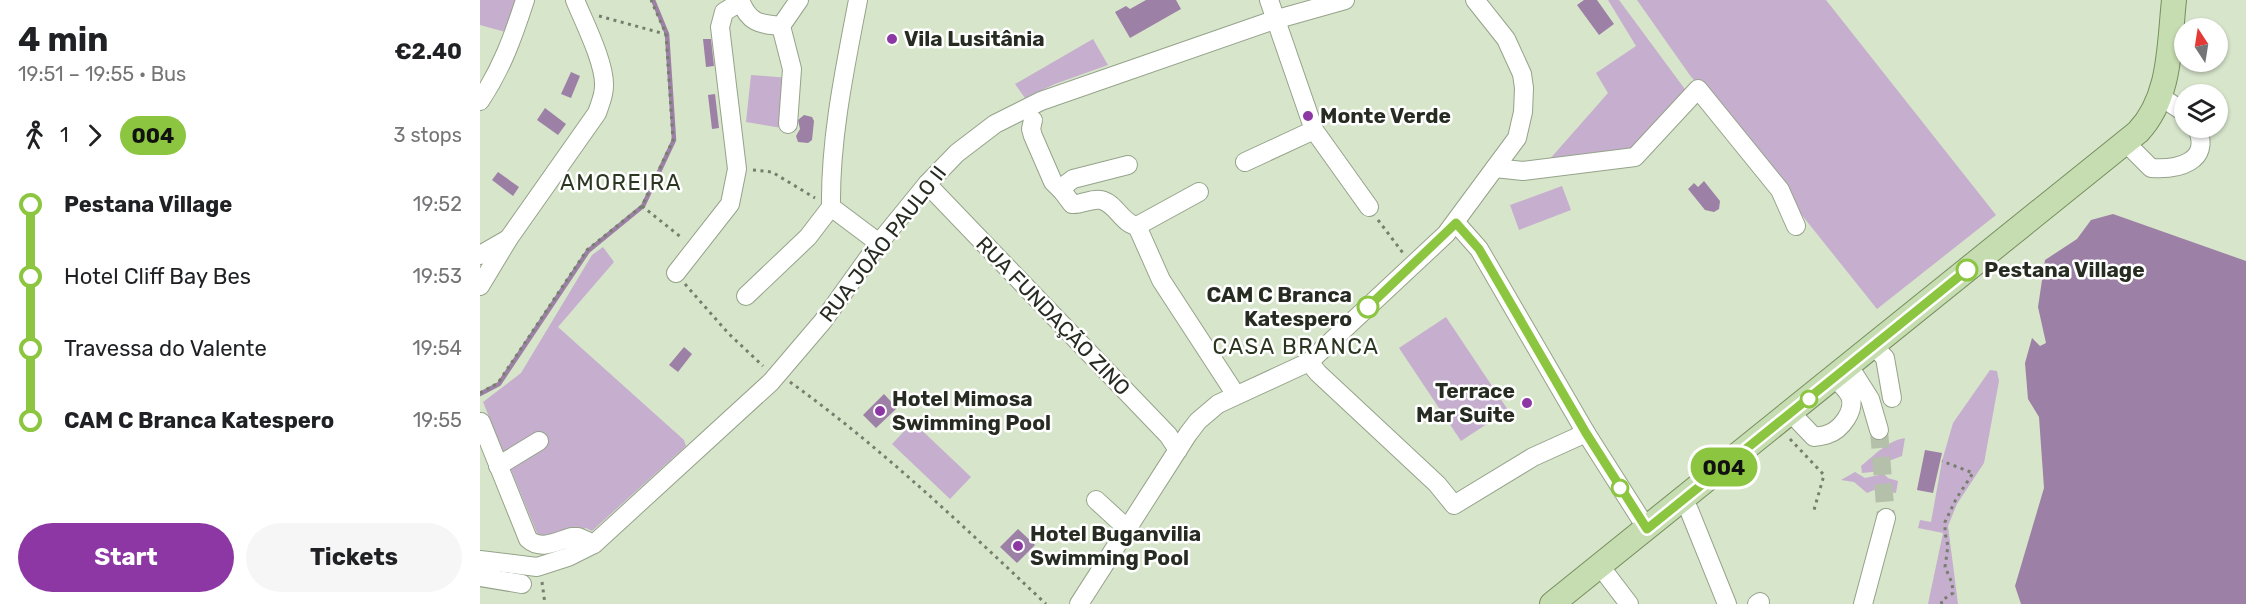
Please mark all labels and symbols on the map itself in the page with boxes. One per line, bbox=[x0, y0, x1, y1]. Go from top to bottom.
north arrow bbox=[2174, 18, 2228, 72]
place label: Vila Lusitânia bbox=[904, 26, 1045, 51]
marker: Vila Lusitânia bbox=[885, 32, 899, 46]
place label: Monte Verde bbox=[1320, 103, 1451, 128]
marker: Monte Verde bbox=[1301, 109, 1315, 123]
street label: RUA JOÃO PAULO II bbox=[814, 161, 951, 327]
district label: AMOREIRA bbox=[560, 169, 682, 196]
street label: RUA FUNDAÇÃO ZINO bbox=[971, 231, 1135, 400]
place label: Pestana Village bbox=[1984, 257, 2145, 282]
marker: Pestana Village bbox=[1956, 259, 1978, 281]
place label: CAM C Branca Katespero bbox=[1207, 282, 1352, 331]
marker: CAM C Branca Katespero bbox=[1357, 296, 1379, 318]
district label: CASA BRANCA bbox=[1213, 333, 1379, 360]
place label: Terrace Mar Suite bbox=[1416, 378, 1515, 427]
place label: Hotel Mimosa Swimming Pool bbox=[892, 386, 1051, 435]
unlabelled marker bbox=[1800, 390, 1818, 408]
marker: Terrace Mar Suite bbox=[1520, 396, 1534, 410]
marker: Hotel Mimosa Swimming Pool bbox=[873, 404, 887, 418]
line badge: 004 bbox=[1690, 448, 1758, 486]
unlabelled marker bbox=[1611, 479, 1629, 497]
place label: Hotel Buganvilia Swimming Pool bbox=[1030, 521, 1201, 570]
marker: Hotel Buganvilia Swimming Pool bbox=[1011, 539, 1025, 553]

